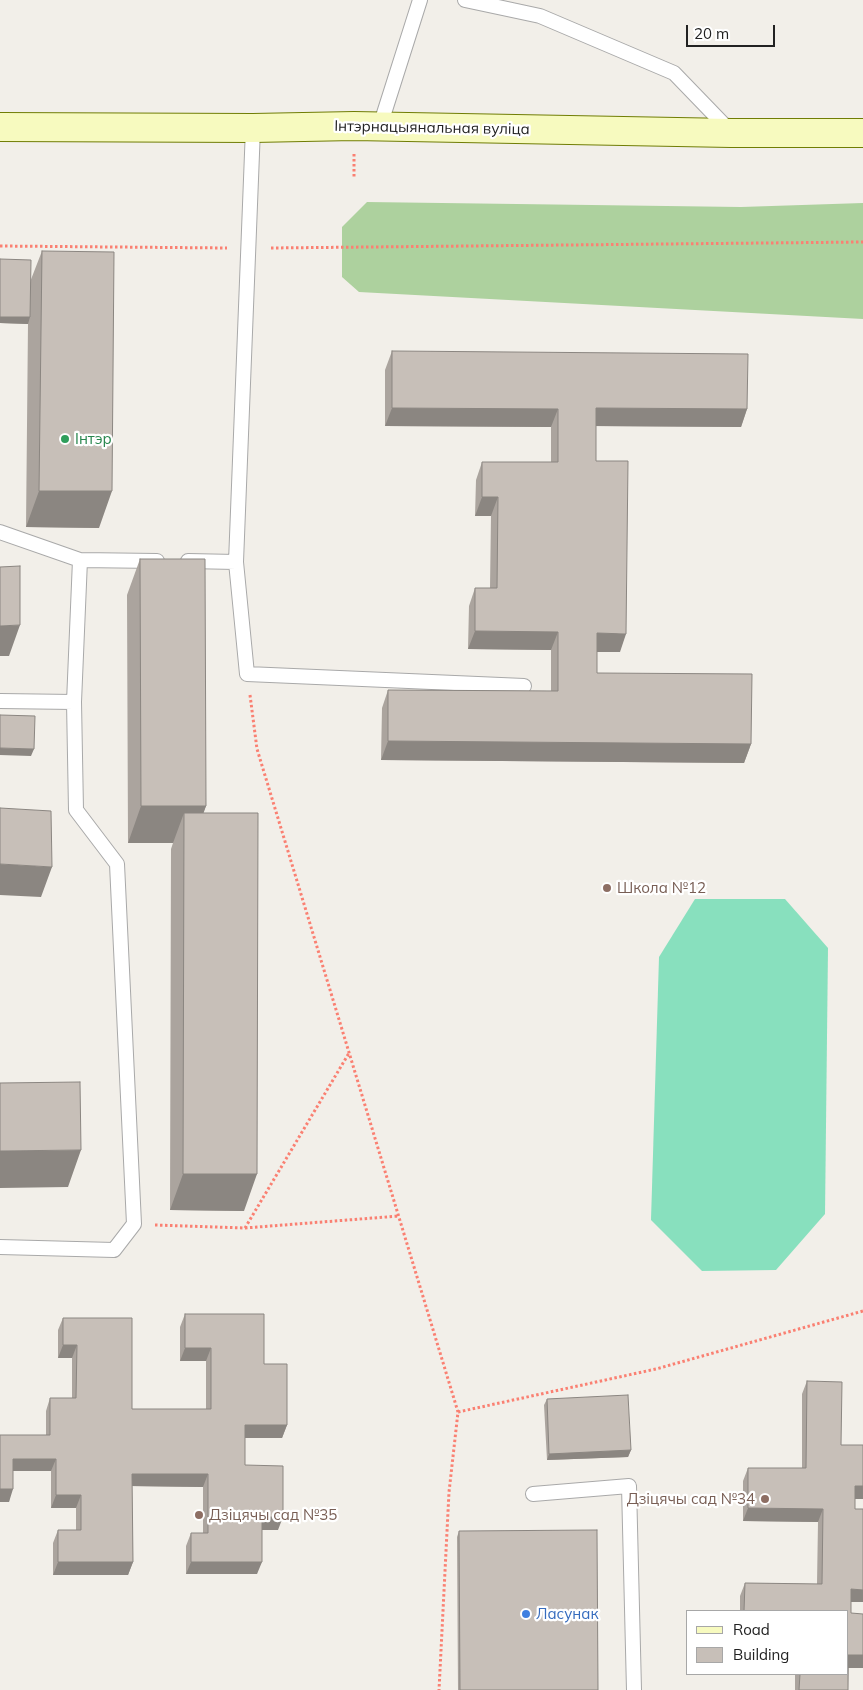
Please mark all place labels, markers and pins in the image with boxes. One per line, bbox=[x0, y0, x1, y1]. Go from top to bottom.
place label: Інтэр bbox=[75, 430, 112, 448]
marker: Інтэр bbox=[59, 433, 71, 445]
place label: Школа №12 bbox=[617, 879, 706, 897]
marker: Школа №12 bbox=[601, 882, 613, 894]
place label: Дзіцячы сад №34 bbox=[627, 1490, 755, 1508]
marker: Дзіцячы сад №34 bbox=[759, 1493, 771, 1505]
place label: Дзіцячы сад №35 bbox=[209, 1506, 337, 1524]
marker: Дзіцячы сад №35 bbox=[193, 1509, 205, 1521]
place label: Ласунак bbox=[536, 1605, 598, 1623]
marker: Ласунак bbox=[520, 1608, 532, 1620]

